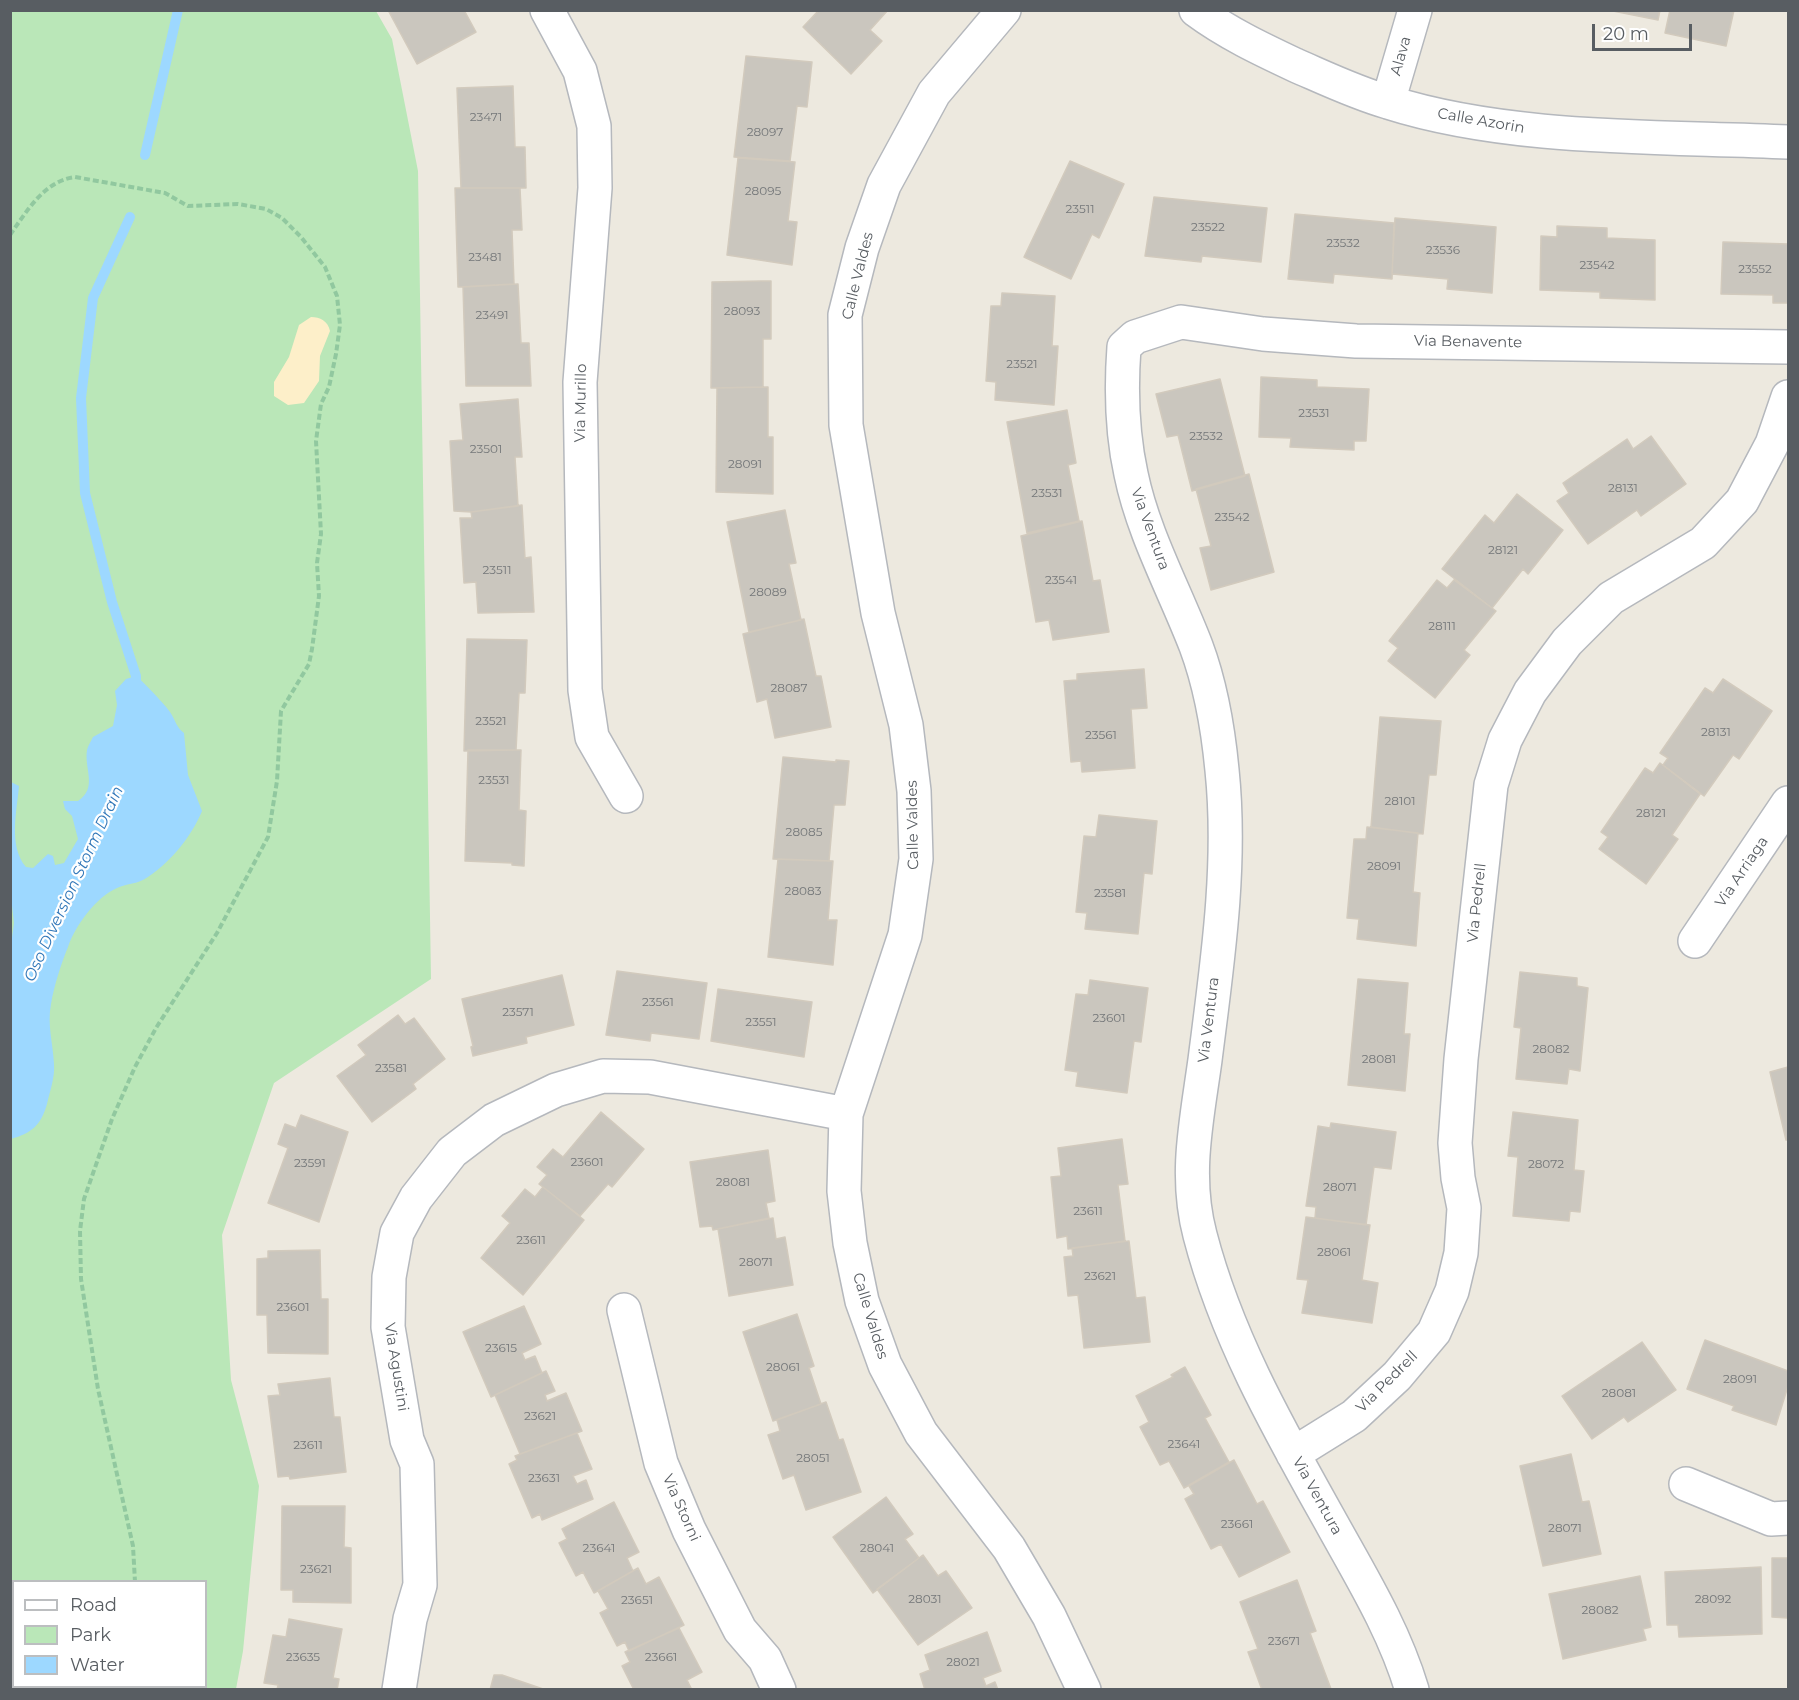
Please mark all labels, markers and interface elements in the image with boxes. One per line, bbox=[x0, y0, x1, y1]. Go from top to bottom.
scale bar bbox=[1595, 12, 1696, 50]
text: 20 m bbox=[1603, 23, 1649, 45]
street label: Alava bbox=[1387, 34, 1415, 78]
street label: Calle Azorin bbox=[1436, 104, 1526, 138]
house number: 23471 bbox=[470, 110, 502, 124]
house number: 28097 bbox=[747, 125, 783, 139]
house number: 28095 bbox=[745, 184, 781, 198]
house number: 23511 bbox=[1066, 202, 1094, 216]
house number: 23522 bbox=[1191, 220, 1225, 234]
street label: Calle Valdes bbox=[838, 230, 878, 322]
house number: 23532 bbox=[1326, 236, 1360, 250]
house number: 23536 bbox=[1426, 243, 1460, 257]
house number: 23481 bbox=[468, 250, 502, 264]
house number: 23542 bbox=[1580, 258, 1614, 272]
house number: 23552 bbox=[1738, 262, 1772, 276]
house number: 28093 bbox=[724, 304, 760, 318]
house number: 23491 bbox=[475, 308, 509, 322]
street label: Via Benavente bbox=[1414, 332, 1522, 352]
house number: 23521 bbox=[1006, 357, 1038, 371]
street label: Via Murillo bbox=[571, 363, 591, 443]
house number: 23531 bbox=[1298, 406, 1330, 420]
house number: 23532 bbox=[1189, 429, 1223, 443]
house number: 23501 bbox=[470, 442, 502, 456]
house number: 28091 bbox=[728, 457, 762, 471]
house number: 28131 bbox=[1608, 481, 1638, 495]
street label: Via Ventura bbox=[1127, 485, 1173, 573]
house number: 23531 bbox=[1031, 486, 1063, 500]
house number: 23542 bbox=[1215, 510, 1249, 524]
house number: 28121 bbox=[1488, 543, 1518, 557]
house number: 23511 bbox=[483, 563, 511, 577]
house number: 23541 bbox=[1045, 573, 1077, 587]
house number: 28089 bbox=[749, 585, 787, 599]
house number: 28111 bbox=[1428, 619, 1456, 633]
house number: 28087 bbox=[770, 681, 808, 695]
house number: 23521 bbox=[475, 714, 507, 728]
house number: 28131 bbox=[1701, 725, 1731, 739]
house number: 23561 bbox=[1085, 728, 1117, 742]
house number: 23531 bbox=[478, 773, 510, 787]
street label: Calle Valdes bbox=[903, 780, 923, 870]
water label: Oso Diversion Storm Drain bbox=[20, 783, 128, 985]
house number: 28101 bbox=[1384, 794, 1416, 808]
house number: 28121 bbox=[1636, 806, 1666, 820]
house number: 28085 bbox=[786, 825, 822, 839]
street label: Via Arriaga bbox=[1712, 833, 1772, 911]
house number: 28091 bbox=[1367, 859, 1401, 873]
street label: Via Pedrell bbox=[1464, 862, 1490, 944]
house number: 28083 bbox=[785, 884, 821, 898]
house number: 23581 bbox=[1094, 886, 1126, 900]
street label: Via Ventura bbox=[1195, 976, 1223, 1064]
house number: 23561 bbox=[642, 995, 674, 1009]
house number: 23571 bbox=[502, 1005, 534, 1019]
house number: 23601 bbox=[1092, 1011, 1126, 1025]
house number: 23551 bbox=[745, 1015, 777, 1029]
house number: 28082 bbox=[1533, 1042, 1569, 1056]
house number: 28081 bbox=[1362, 1052, 1396, 1066]
house number: 23581 bbox=[375, 1061, 407, 1075]
house number: 23601 bbox=[570, 1155, 604, 1169]
house number: 23591 bbox=[294, 1156, 326, 1170]
house number: 28072 bbox=[1528, 1157, 1564, 1171]
house number: 28081 bbox=[716, 1175, 750, 1189]
house number: 28071 bbox=[1323, 1180, 1357, 1194]
house number: 23611 bbox=[1073, 1204, 1103, 1218]
house number: 23611 bbox=[516, 1233, 546, 1247]
house number: 28061 bbox=[1317, 1245, 1351, 1259]
house number: 28071 bbox=[739, 1255, 773, 1269]
house number: 23621 bbox=[1084, 1269, 1116, 1283]
street label: Calle Valdes bbox=[848, 1271, 892, 1361]
house number: 23601 bbox=[276, 1300, 310, 1314]
street label: Via Agustini bbox=[380, 1321, 412, 1413]
house number: 23615 bbox=[485, 1341, 517, 1355]
street label: Via Pedrell bbox=[1352, 1347, 1422, 1417]
house number: 28061 bbox=[766, 1360, 800, 1374]
house number: 28091 bbox=[1723, 1372, 1757, 1386]
house number: 28081 bbox=[1602, 1386, 1636, 1400]
house number: 23621 bbox=[524, 1409, 556, 1423]
house number: 23641 bbox=[1168, 1437, 1200, 1451]
house number: 23611 bbox=[293, 1438, 323, 1452]
house number: 28051 bbox=[796, 1451, 830, 1465]
street label: Via Ventura bbox=[1288, 1454, 1346, 1538]
house number: 23631 bbox=[528, 1471, 560, 1485]
street label: Via Storni bbox=[658, 1472, 704, 1544]
house number: 23661 bbox=[1221, 1517, 1253, 1531]
house number: 28071 bbox=[1548, 1521, 1582, 1535]
house number: 23641 bbox=[583, 1541, 615, 1555]
house number: 28041 bbox=[860, 1541, 894, 1555]
house number: 23621 bbox=[300, 1562, 332, 1576]
legend bbox=[12, 1580, 207, 1688]
house number: 28031 bbox=[908, 1592, 942, 1606]
house number: 28092 bbox=[1695, 1592, 1731, 1606]
house number: 23651 bbox=[621, 1593, 653, 1607]
text: Road bbox=[70, 1594, 117, 1616]
house number: 28082 bbox=[1582, 1603, 1618, 1617]
text: Park bbox=[70, 1624, 111, 1646]
house number: 23671 bbox=[1268, 1634, 1300, 1648]
house number: 23635 bbox=[286, 1650, 320, 1664]
house number: 23661 bbox=[645, 1650, 677, 1664]
text: Water bbox=[70, 1654, 125, 1676]
house number: 28021 bbox=[946, 1655, 980, 1669]

